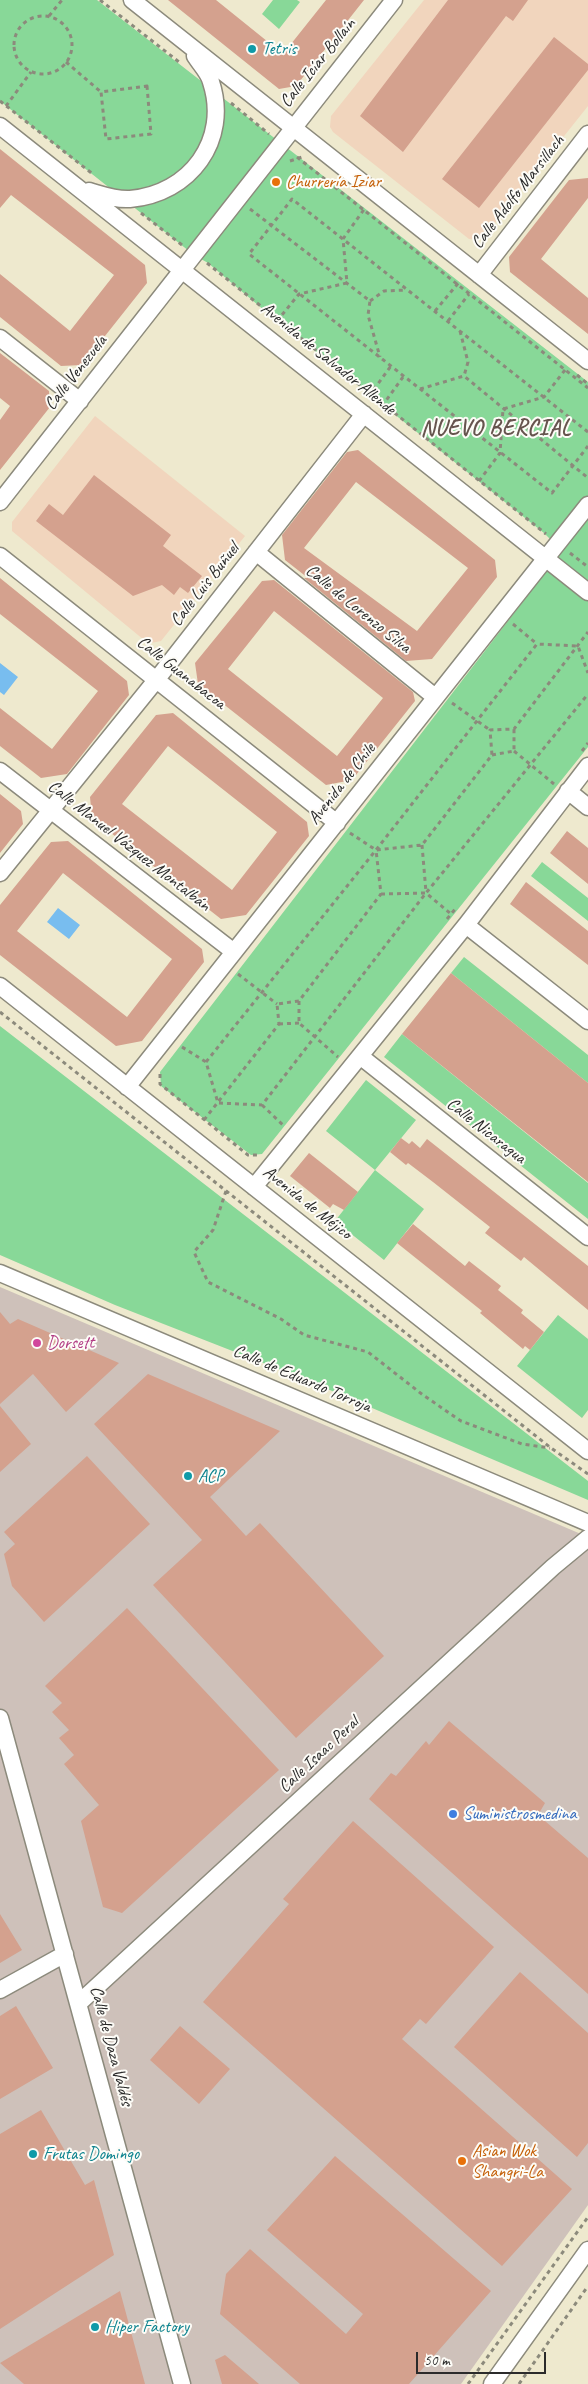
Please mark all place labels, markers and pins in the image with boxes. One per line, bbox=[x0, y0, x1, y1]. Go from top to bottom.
place label: Tetris bbox=[262, 38, 296, 60]
marker: Tetris bbox=[246, 43, 258, 55]
place label: Churrería Iziar bbox=[286, 171, 381, 193]
marker: Churrería Iziar bbox=[270, 176, 282, 188]
place label: Dorsett bbox=[47, 1332, 94, 1354]
marker: Dorsett bbox=[31, 1337, 43, 1349]
place label: ACP bbox=[198, 1465, 223, 1487]
marker: ACP bbox=[182, 1470, 194, 1482]
place label: Suministrosmedina bbox=[463, 1803, 576, 1825]
marker: Suministrosmedina bbox=[447, 1808, 459, 1820]
place label: Asian Wok Shangri-La bbox=[472, 2140, 543, 2182]
place label: Frutas Domingo bbox=[43, 2143, 139, 2165]
marker: Frutas Domingo bbox=[27, 2148, 39, 2160]
marker: Asian Wok Shangri-La bbox=[456, 2155, 468, 2167]
place label: Hiper Factory bbox=[105, 2316, 189, 2338]
marker: Hiper Factory bbox=[89, 2321, 101, 2333]

